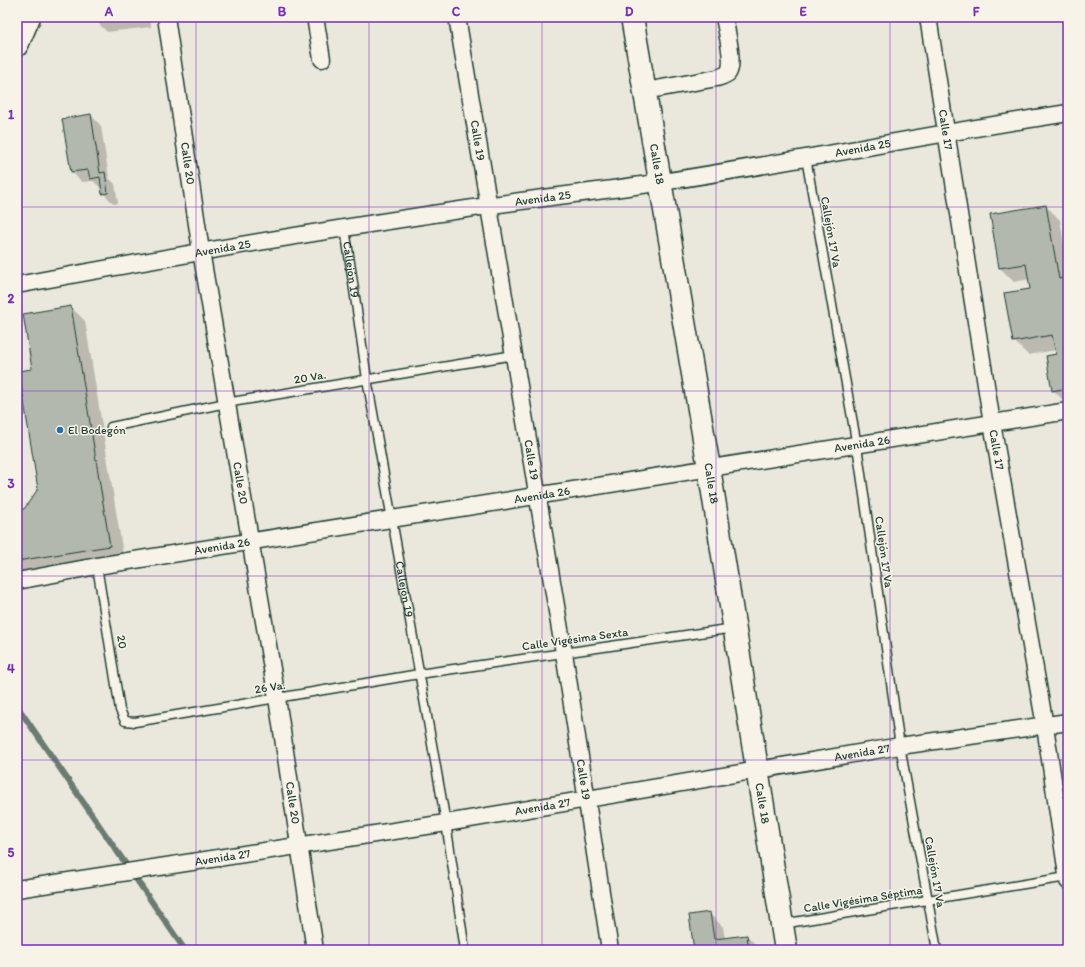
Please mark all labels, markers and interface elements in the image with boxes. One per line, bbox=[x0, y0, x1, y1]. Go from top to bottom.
text: A bbox=[104, 4, 114, 19]
text: B bbox=[278, 4, 287, 19]
text: C bbox=[452, 4, 461, 19]
text: D bbox=[625, 4, 634, 19]
text: E bbox=[799, 4, 807, 19]
text: F bbox=[973, 4, 980, 19]
text: 1 bbox=[8, 107, 14, 122]
street label: Calle 17 bbox=[936, 108, 956, 151]
street label: Calle 19 bbox=[467, 119, 488, 162]
street label: Avenida 25 bbox=[834, 136, 892, 160]
street label: Calle 20 bbox=[178, 141, 198, 186]
street label: Calle 18 bbox=[647, 142, 668, 186]
street label: Avenida 25 bbox=[514, 187, 572, 209]
street label: Callejón 17 Va bbox=[818, 195, 844, 269]
street label: Avenida 25 bbox=[194, 237, 252, 260]
street label: Callejón 19 bbox=[340, 240, 362, 299]
text: 2 bbox=[8, 291, 15, 306]
street label: 20 Va. bbox=[293, 367, 327, 387]
place label: El Bodegón bbox=[68, 423, 126, 437]
marker: El Bodegón bbox=[55, 425, 65, 435]
street label: Calle 17 bbox=[986, 428, 1007, 471]
street label: Avenida 26 bbox=[833, 433, 891, 455]
street label: Calle 19 bbox=[521, 438, 542, 481]
street label: Calle 20 bbox=[230, 461, 251, 505]
street label: Calle 18 bbox=[701, 462, 722, 505]
text: 3 bbox=[7, 476, 15, 491]
street label: Avenida 26 bbox=[513, 484, 571, 506]
street label: Callejón 17 Va bbox=[872, 515, 896, 589]
street label: Avenida 26 bbox=[193, 535, 251, 557]
street label: Callejón 19 bbox=[393, 560, 416, 618]
street label: Calle Vigésima Sexta bbox=[521, 625, 630, 653]
street label: 20 bbox=[114, 634, 130, 650]
text: 4 bbox=[7, 661, 15, 676]
street label: 26 Va. bbox=[254, 678, 287, 696]
street label: Avenida 27 bbox=[833, 741, 891, 764]
street label: Calle 19 bbox=[574, 758, 594, 801]
street label: Calle 20 bbox=[283, 781, 303, 825]
street label: Calle 18 bbox=[752, 782, 773, 825]
street label: Avenida 27 bbox=[514, 795, 571, 818]
street label: Callejón 17 Va bbox=[922, 835, 948, 909]
text: 5 bbox=[8, 845, 15, 860]
street label: Avenida 27 bbox=[194, 846, 251, 869]
street label: Calle Vigésima Séptima bbox=[803, 883, 924, 915]

